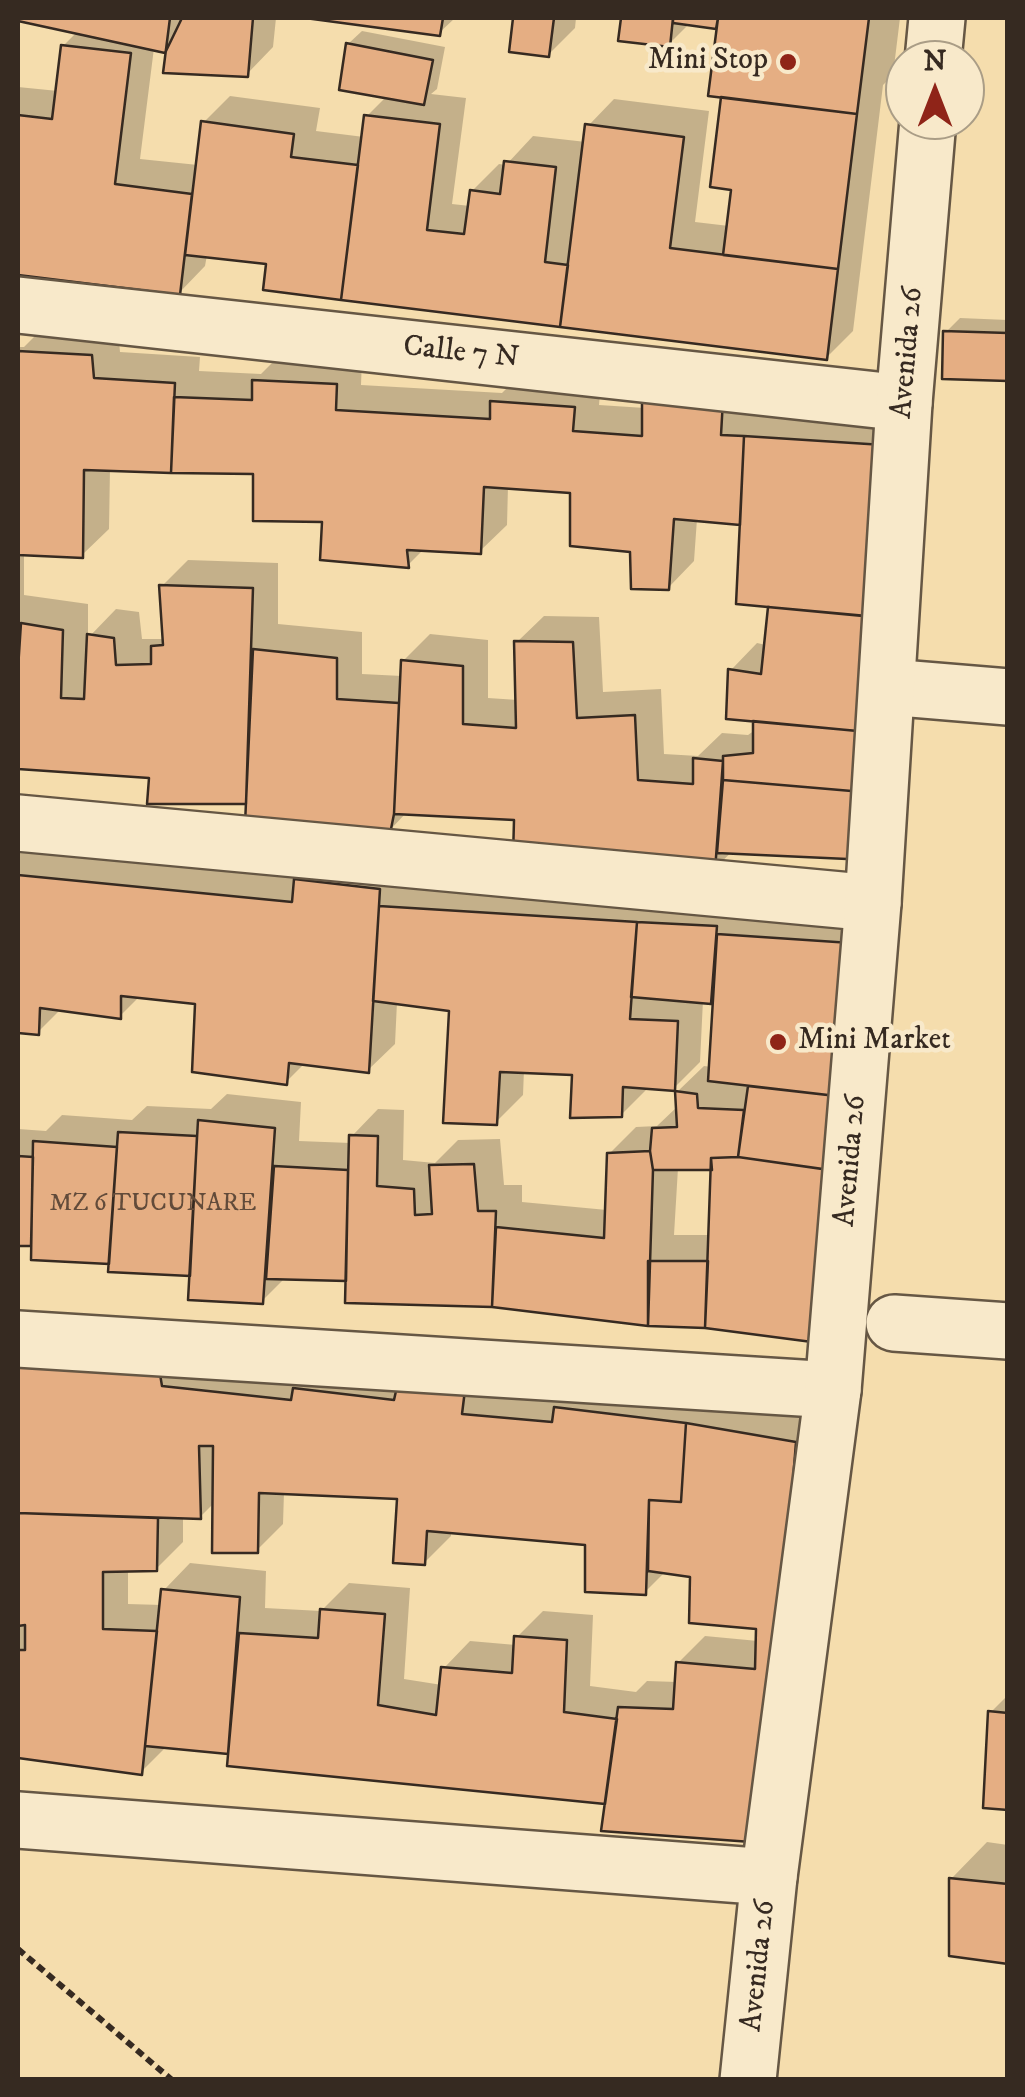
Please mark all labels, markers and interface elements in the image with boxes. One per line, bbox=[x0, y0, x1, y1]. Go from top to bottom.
north arrow bbox=[885, 40, 985, 140]
place label: Mini Stop bbox=[648, 44, 768, 80]
text: N bbox=[924, 44, 946, 79]
marker: Mini Stop bbox=[777, 51, 799, 73]
street label: Avenida 26 bbox=[885, 286, 933, 420]
street label: Calle 7 N bbox=[401, 330, 521, 378]
place label: Mini Market bbox=[798, 1024, 951, 1060]
marker: Mini Market bbox=[767, 1031, 789, 1053]
street label: Avenida 26 bbox=[828, 1094, 876, 1228]
house number: MZ 6 TUCUNARE bbox=[50, 1190, 256, 1220]
street label: Avenida 26 bbox=[735, 1898, 785, 2034]

